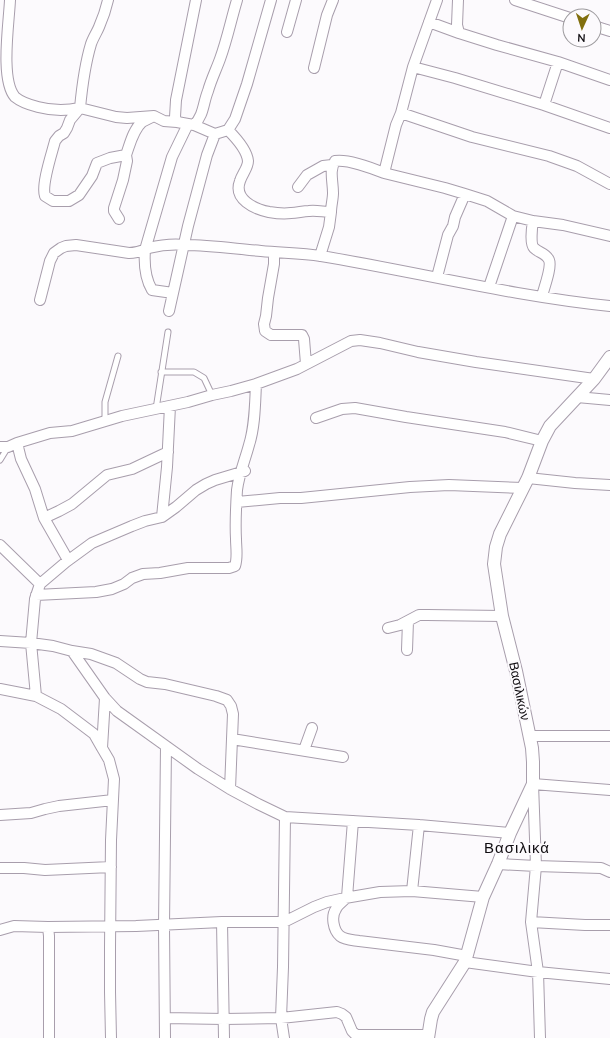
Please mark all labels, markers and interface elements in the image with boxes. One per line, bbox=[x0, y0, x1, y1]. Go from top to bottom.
north arrow bbox=[562, 8, 602, 48]
text: N bbox=[577, 30, 586, 45]
street label: Βασιλικών bbox=[504, 660, 534, 722]
district label: Βασιλικά bbox=[484, 838, 550, 858]

